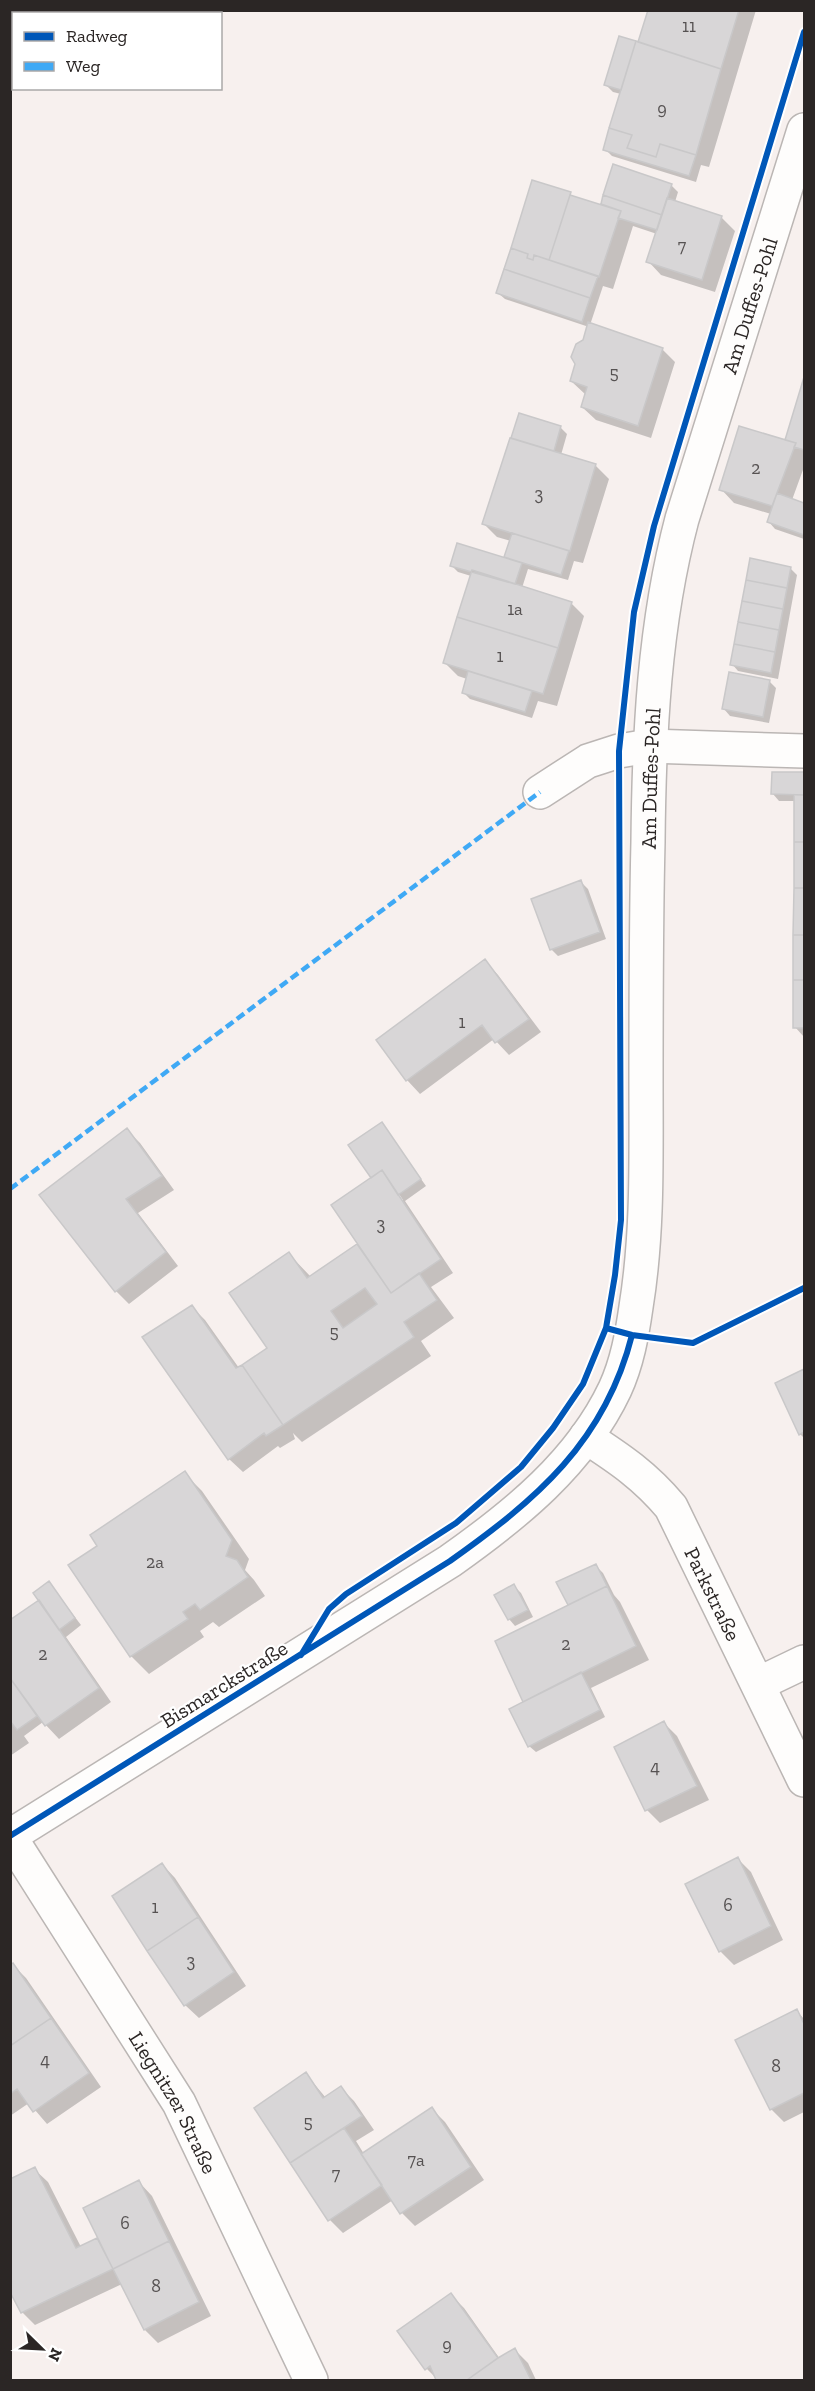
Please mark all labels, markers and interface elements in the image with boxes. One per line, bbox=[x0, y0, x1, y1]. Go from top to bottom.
legend bbox=[12, 12, 222, 90]
house number: 11 bbox=[682, 15, 696, 37]
text: Radweg bbox=[66, 25, 128, 47]
text: Weg bbox=[66, 55, 100, 77]
house number: 9 bbox=[657, 98, 667, 120]
street label: Am Duffes-Pohl bbox=[716, 234, 782, 377]
house number: 7 bbox=[678, 235, 687, 257]
house number: 5 bbox=[609, 362, 619, 384]
house number: 2 bbox=[751, 457, 761, 479]
house number: 3 bbox=[535, 483, 544, 505]
house number: 1a bbox=[507, 598, 523, 620]
house number: 1 bbox=[497, 645, 504, 667]
street label: Am Duffes-Pohl bbox=[635, 706, 665, 849]
house number: 1 bbox=[459, 1011, 466, 1033]
house number: 3 bbox=[377, 1213, 386, 1235]
house number: 5 bbox=[329, 1321, 339, 1343]
street label: Parkstraße bbox=[680, 1543, 747, 1645]
house number: 2a bbox=[146, 1551, 164, 1573]
house number: 2 bbox=[561, 1633, 571, 1655]
street label: Bismarckstraße bbox=[156, 1635, 292, 1733]
house number: 2 bbox=[38, 1643, 48, 1665]
house number: 4 bbox=[650, 1756, 660, 1778]
house number: 6 bbox=[723, 1894, 733, 1916]
house number: 1 bbox=[152, 1896, 159, 1918]
house number: 3 bbox=[187, 1950, 196, 1972]
street label: Liegnitzer Straße bbox=[124, 2027, 223, 2177]
house number: 4 bbox=[40, 2049, 50, 2071]
house number: 8 bbox=[771, 2055, 781, 2077]
house number: 5 bbox=[303, 2111, 313, 2133]
house number: 7a bbox=[407, 2149, 425, 2171]
house number: 7 bbox=[332, 2163, 341, 2185]
house number: 6 bbox=[120, 2212, 130, 2234]
house number: 8 bbox=[151, 2275, 161, 2297]
north arrow bbox=[12, 2319, 72, 2379]
house number: 9 bbox=[442, 2334, 452, 2356]
text: N bbox=[44, 2345, 66, 2364]

